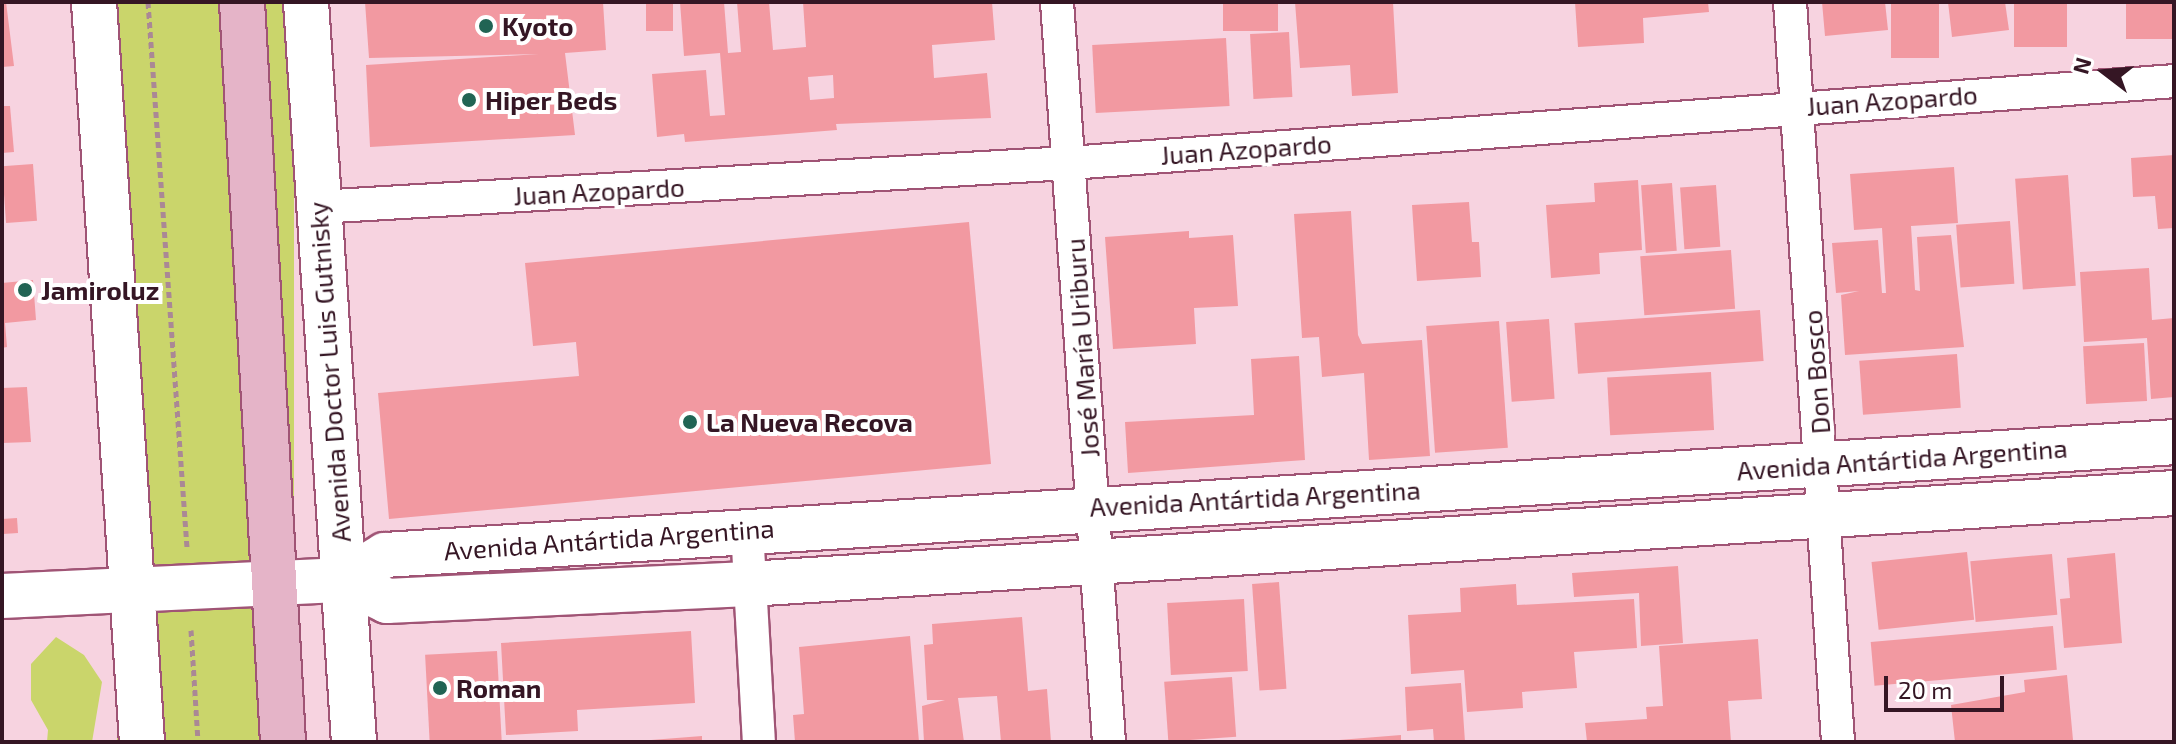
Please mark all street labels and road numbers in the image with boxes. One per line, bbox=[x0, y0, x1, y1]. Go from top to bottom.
street label: Juan Azopardo bbox=[1805, 78, 1979, 122]
street label: Juan Azopardo bbox=[1159, 127, 1333, 171]
street label: Juan Azopardo bbox=[512, 171, 686, 211]
street label: Avenida Doctor Luis Gutnisky bbox=[302, 200, 356, 544]
street label: José María Uriburu bbox=[1059, 237, 1105, 459]
street label: Don Bosco bbox=[1796, 309, 1836, 435]
street label: Avenida Antártida Argentina bbox=[1735, 432, 2069, 486]
street label: Avenida Antártida Argentina bbox=[1088, 474, 1422, 522]
street label: Avenida Antártida Argentina bbox=[442, 512, 776, 566]

